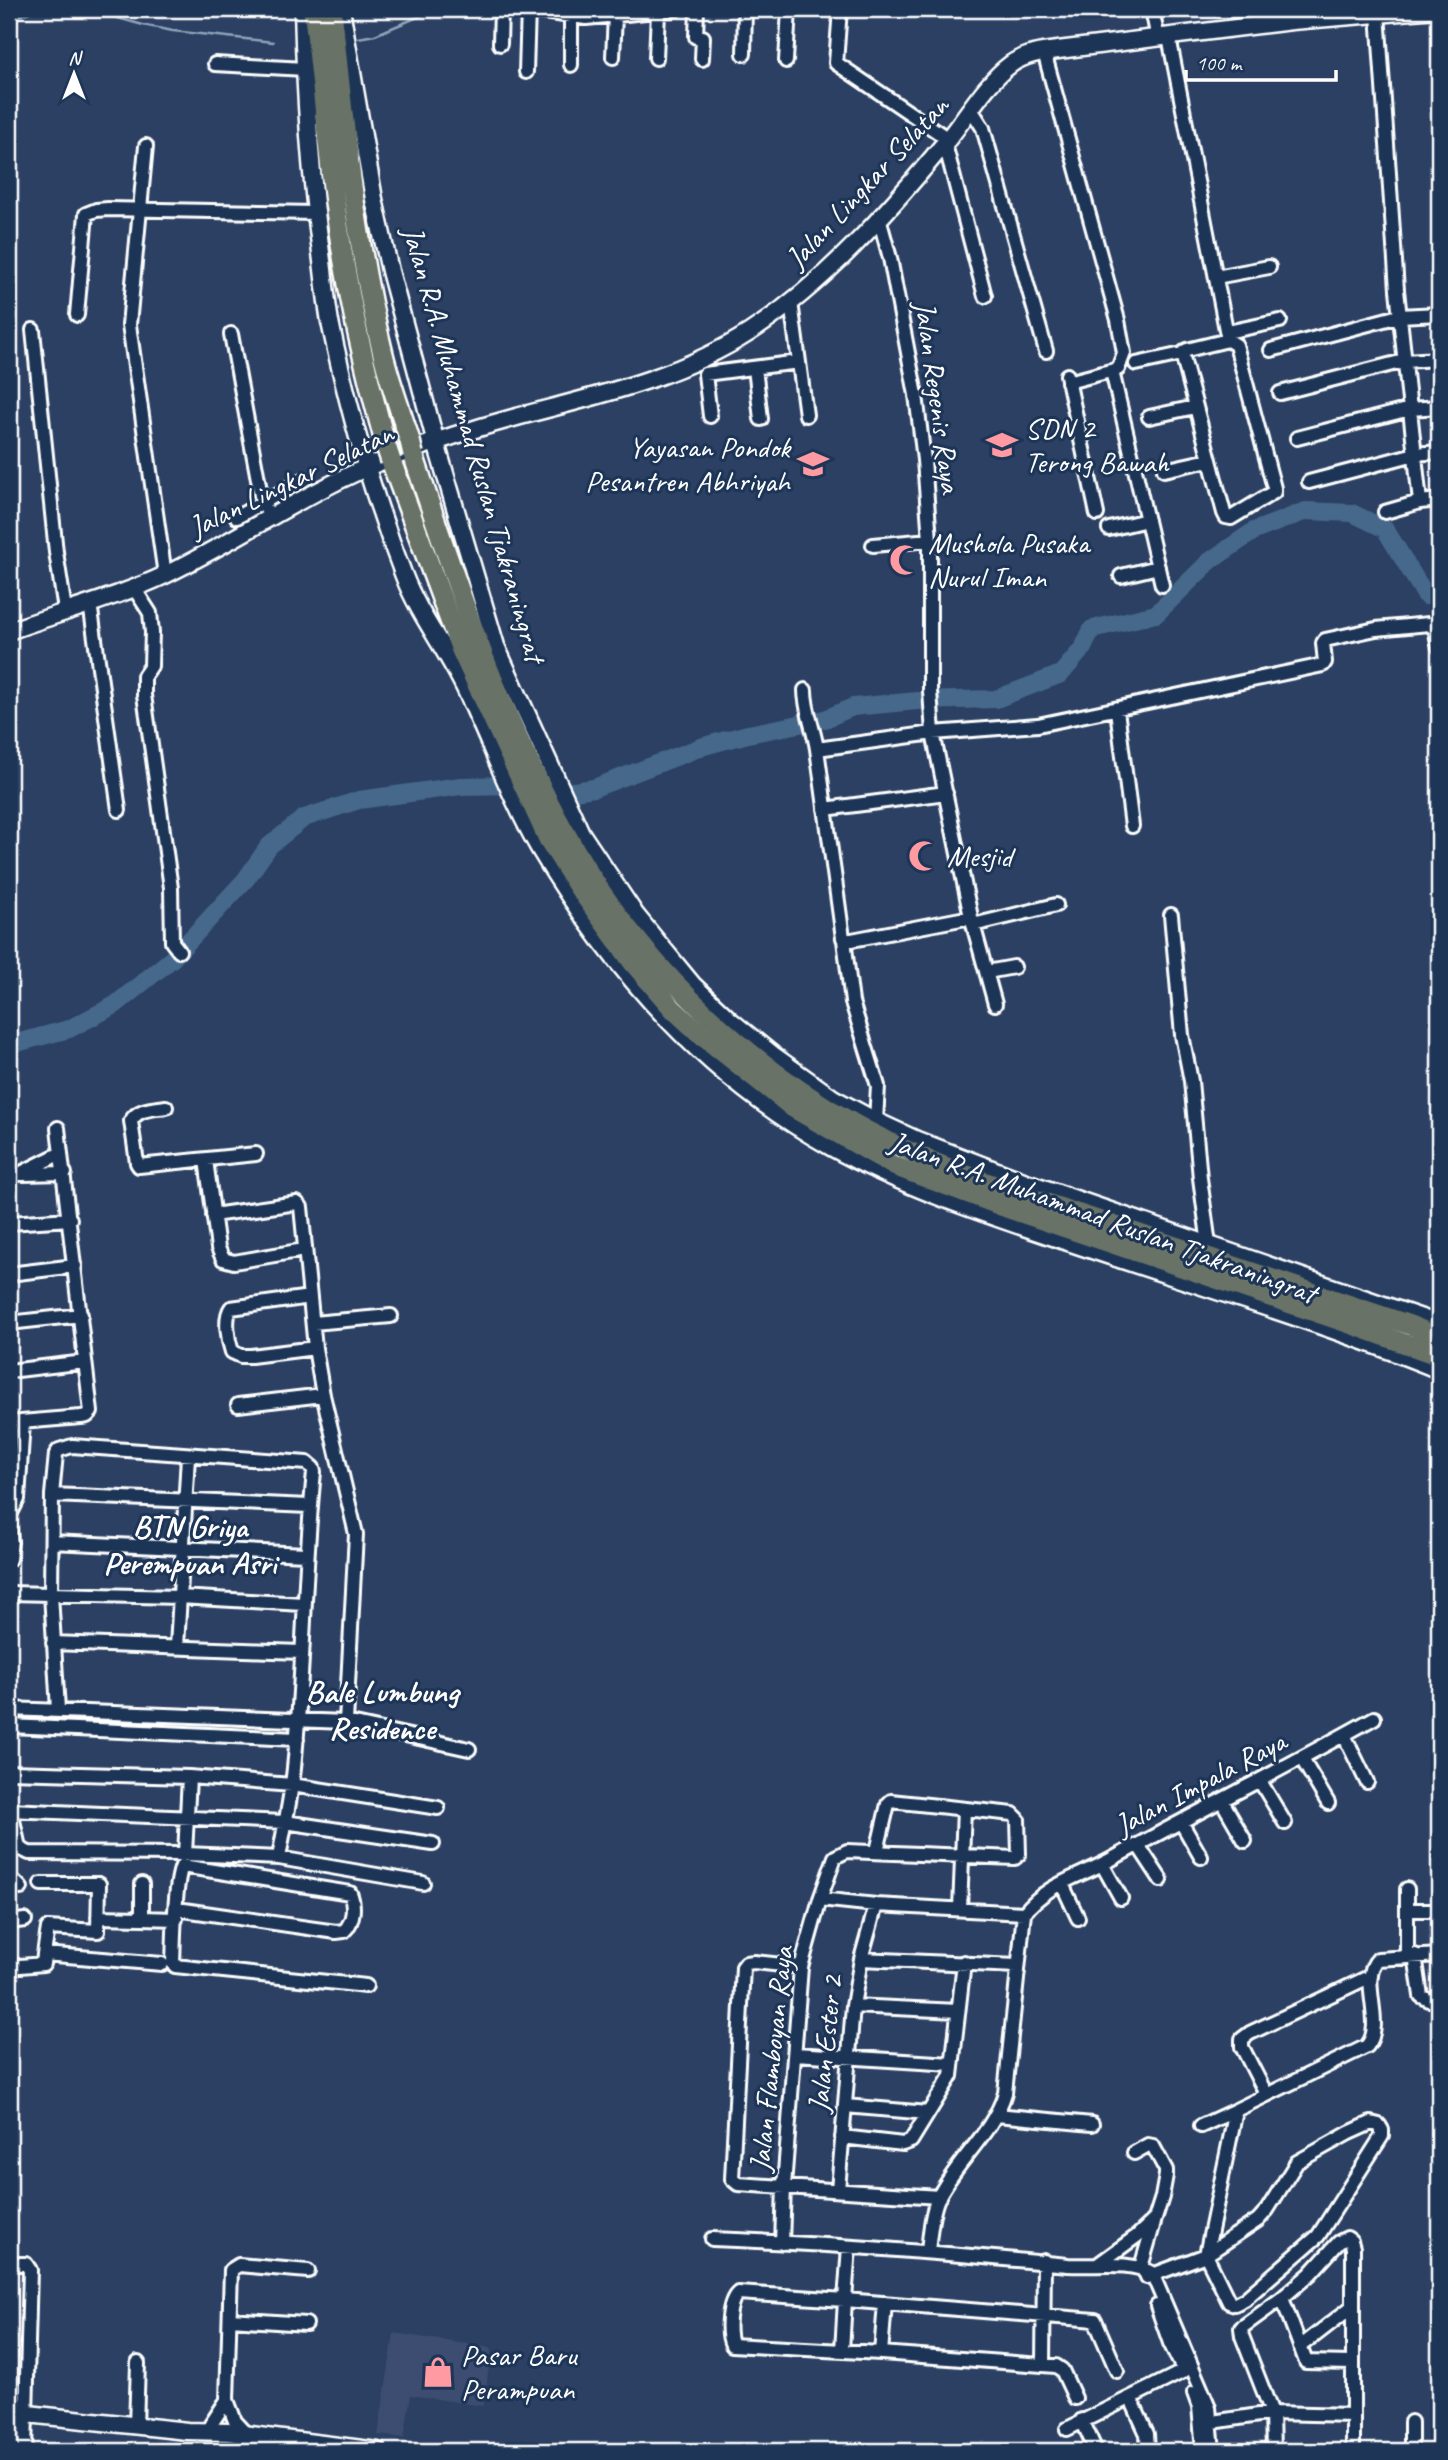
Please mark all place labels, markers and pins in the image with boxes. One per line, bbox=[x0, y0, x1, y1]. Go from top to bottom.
place label: SDN 2 Terong Bawah bbox=[1025, 409, 1170, 481]
place label: Yayasan Pondok Pesantren Abhriyah bbox=[585, 428, 792, 500]
school or university icon: SDN 2 Terong Bawah bbox=[985, 428, 1019, 462]
school or university icon: Yayasan Pondok Pesantren Abhriyah bbox=[796, 447, 830, 481]
place label: Mushola Pusaka Nurul Iman bbox=[928, 524, 1092, 596]
mosque icon: Mushola Pusaka Nurul Iman bbox=[888, 543, 922, 577]
place label: Mesjid bbox=[947, 837, 1016, 875]
mosque icon: Mesjid bbox=[907, 839, 941, 873]
place label: Pasar Baru Perampuan bbox=[461, 2336, 579, 2408]
shop icon: Pasar Baru Perampuan bbox=[421, 2355, 455, 2389]

